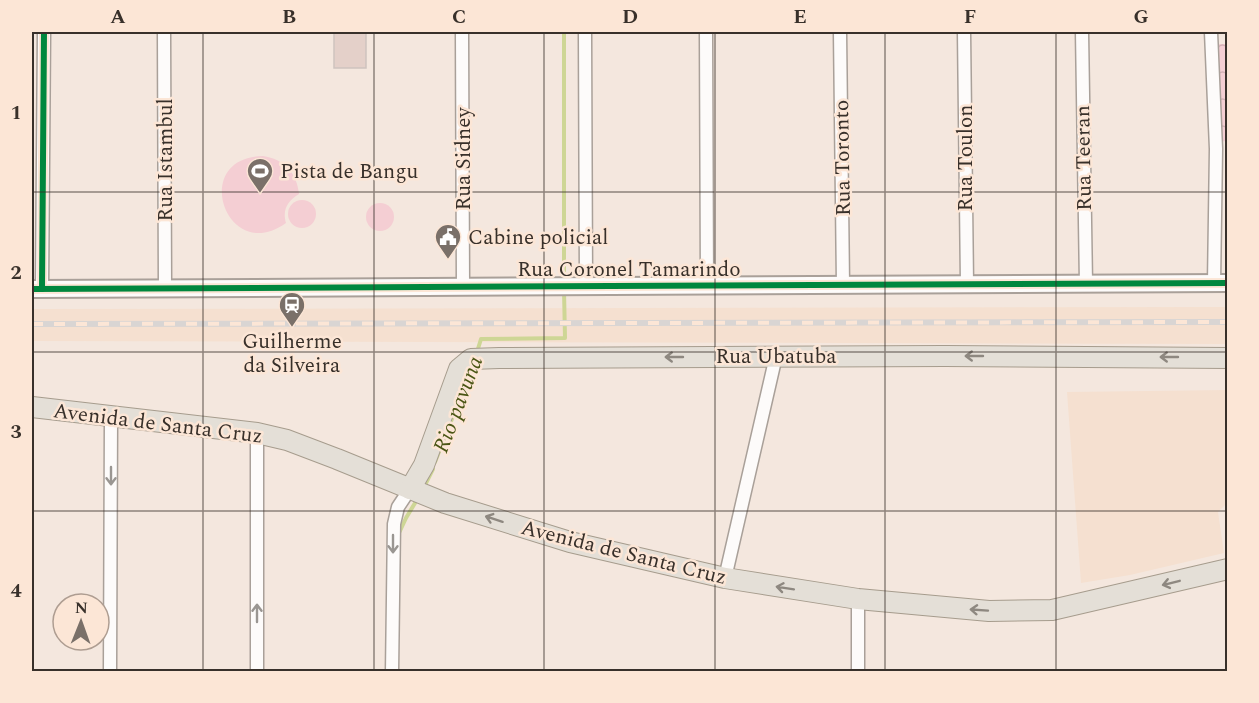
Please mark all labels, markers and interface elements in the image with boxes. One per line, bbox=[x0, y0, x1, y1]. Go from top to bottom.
text: A bbox=[110, 2, 126, 32]
text: B bbox=[282, 2, 296, 32]
text: C bbox=[452, 2, 466, 32]
text: D bbox=[622, 2, 638, 32]
text: E bbox=[793, 2, 807, 32]
text: F bbox=[964, 2, 976, 32]
text: G bbox=[1133, 2, 1149, 32]
text: 1 bbox=[10, 98, 22, 128]
street label: Rua Istambul bbox=[150, 98, 182, 222]
street label: Rua Toronto bbox=[826, 100, 860, 216]
street label: Rua Toulon bbox=[950, 104, 982, 212]
street label: Rua Teeran bbox=[1067, 105, 1101, 211]
street label: Rua Sidney bbox=[448, 107, 480, 211]
sports icon: Pista de Bangu bbox=[245, 156, 275, 194]
place label: Pista de Bangu bbox=[280, 156, 419, 188]
public building icon: Cabine policial bbox=[433, 222, 463, 260]
place label: Cabine policial bbox=[468, 222, 608, 254]
street label: Rua Coronel Tamarindo bbox=[517, 254, 741, 286]
text: 2 bbox=[10, 258, 22, 288]
station icon: Guilherme da Silveira bbox=[277, 290, 307, 328]
place label: Guilherme da Silveira bbox=[242, 326, 342, 382]
street label: Rua Ubatuba bbox=[715, 341, 837, 373]
one-way arrow bbox=[965, 350, 985, 362]
water label: Rio pavuna bbox=[425, 351, 492, 458]
one-way arrow bbox=[665, 351, 685, 363]
one-way arrow bbox=[1160, 351, 1180, 363]
street label: Avenida de Santa Cruz bbox=[51, 395, 264, 453]
text: 3 bbox=[10, 417, 22, 447]
one-way arrow bbox=[105, 465, 117, 485]
one-way arrow bbox=[485, 512, 504, 523]
street label: Avenida de Santa Cruz bbox=[518, 512, 730, 594]
one-way arrow bbox=[387, 533, 399, 553]
text: 4 bbox=[10, 576, 22, 606]
one-way arrow bbox=[1161, 577, 1180, 589]
one-way arrow bbox=[776, 583, 796, 594]
north arrow bbox=[51, 592, 111, 652]
text: N bbox=[75, 596, 88, 620]
one-way arrow bbox=[251, 604, 263, 624]
one-way arrow bbox=[969, 605, 989, 616]

